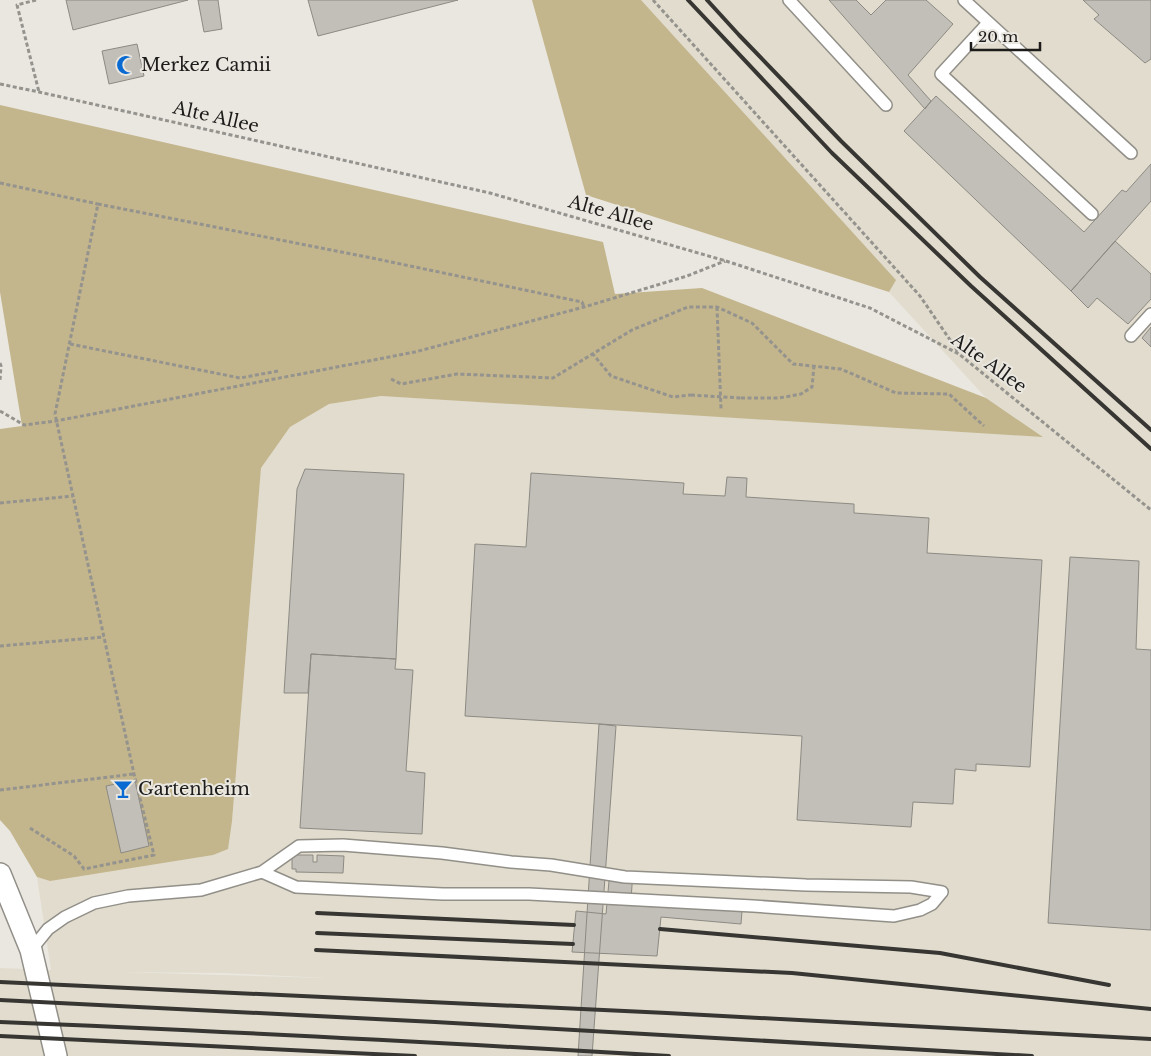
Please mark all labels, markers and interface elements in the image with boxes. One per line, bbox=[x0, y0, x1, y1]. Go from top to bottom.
scale bar bbox=[971, 20, 1040, 52]
text: 20 m bbox=[978, 27, 1018, 46]
mosque icon: Merkez Camii bbox=[115, 54, 137, 76]
place label: Merkez Camii bbox=[141, 54, 271, 76]
street label: Alte Allee bbox=[170, 96, 261, 138]
street label: Alte Allee bbox=[565, 190, 656, 236]
street label: Alte Allee bbox=[946, 328, 1031, 398]
bar icon: Gartenheim bbox=[112, 778, 134, 800]
place label: Gartenheim bbox=[138, 778, 250, 800]

